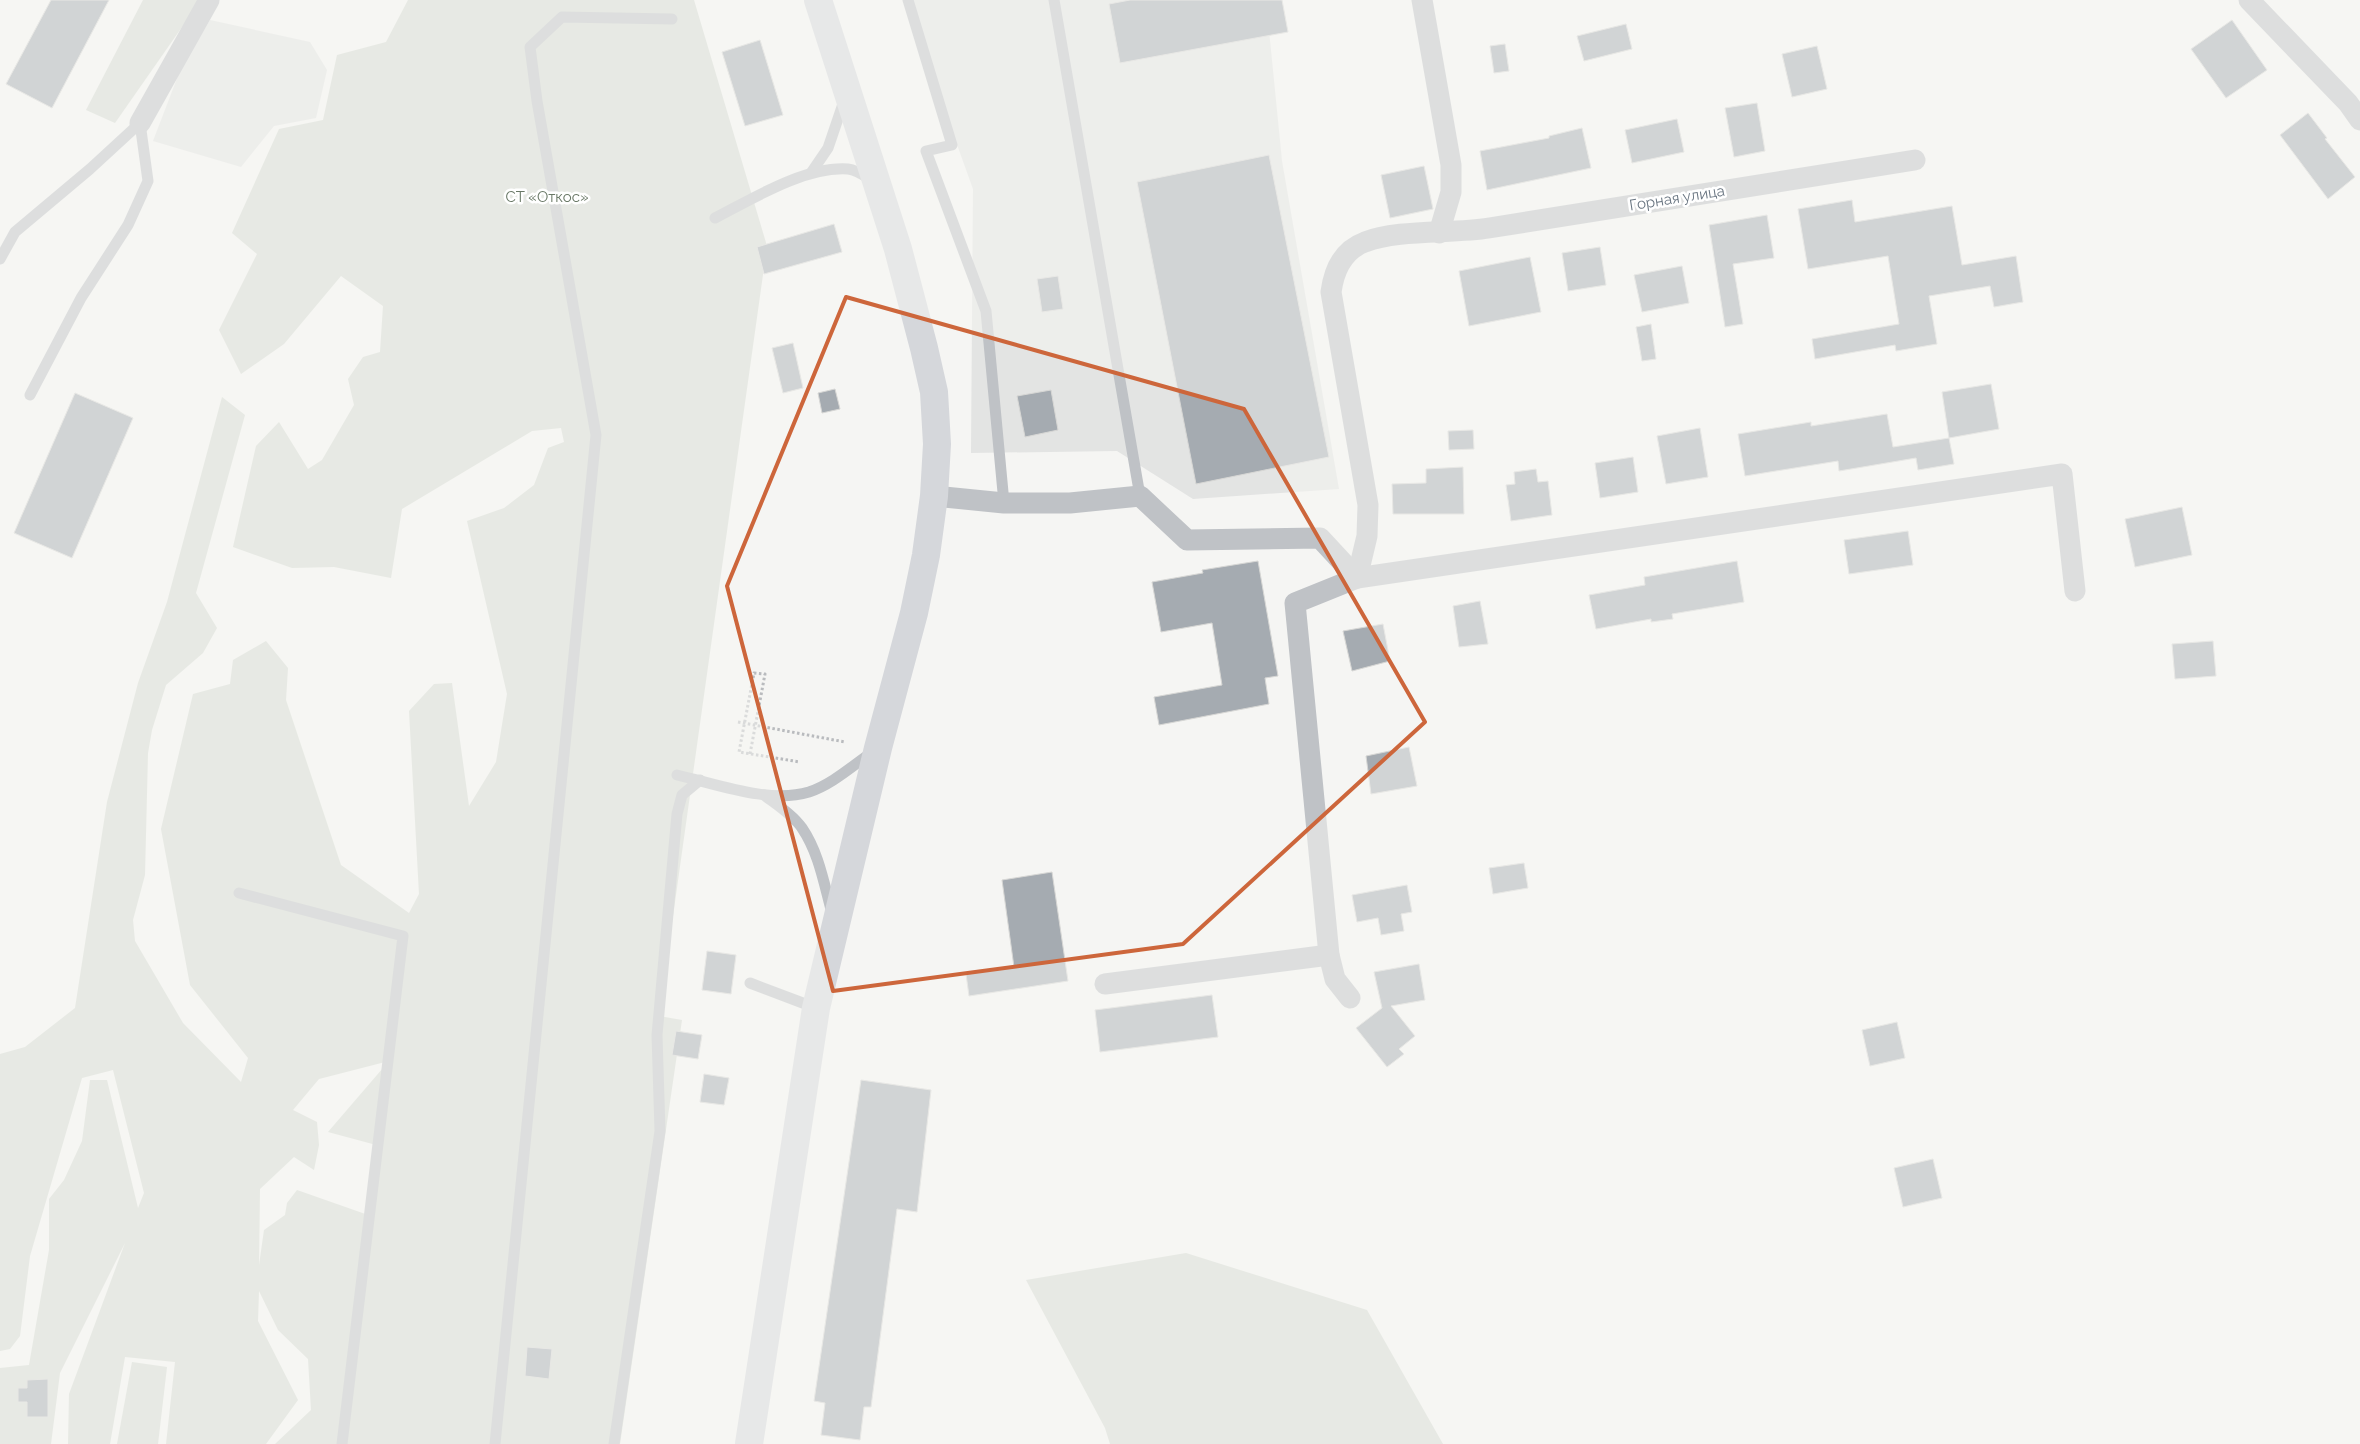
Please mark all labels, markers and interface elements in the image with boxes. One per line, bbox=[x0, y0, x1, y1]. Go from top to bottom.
street label: Горная улица bbox=[1628, 182, 1726, 214]
park label: СТ «Откос» bbox=[506, 188, 588, 206]

